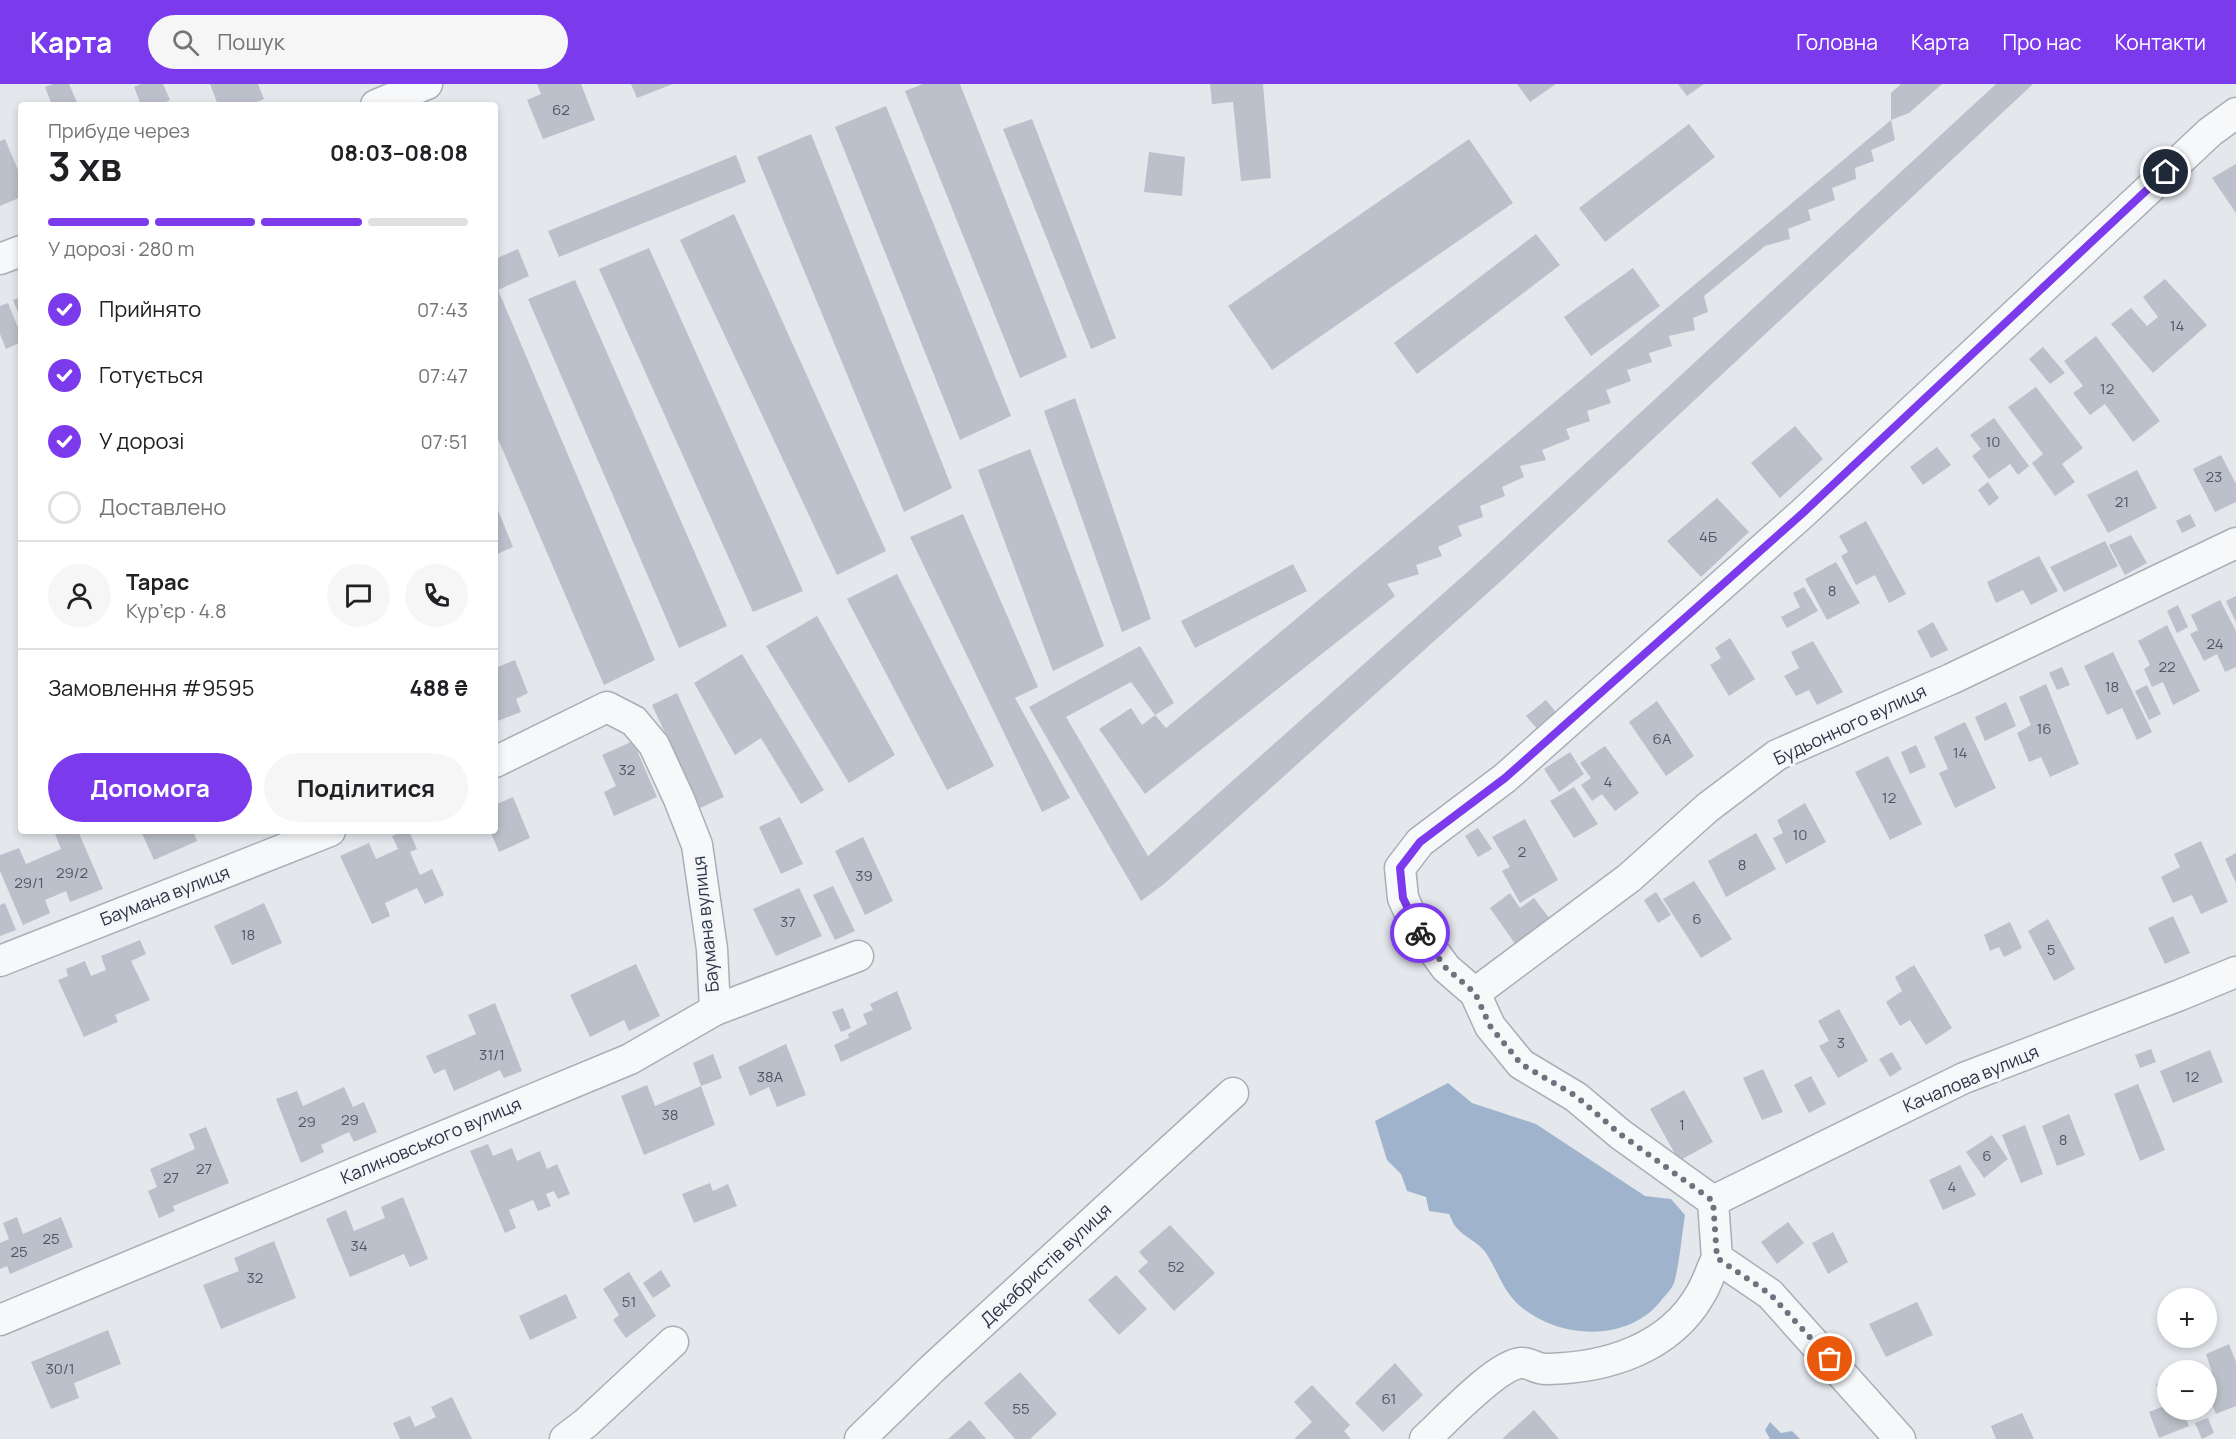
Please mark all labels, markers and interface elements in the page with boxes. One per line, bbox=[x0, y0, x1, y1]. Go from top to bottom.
search box bbox=[148, 15, 568, 69]
text: Карта bbox=[30, 23, 112, 61]
icon: search bbox=[169, 26, 202, 59]
text: Пошук bbox=[217, 27, 285, 57]
text: Головна bbox=[1796, 28, 1878, 56]
text: Карта bbox=[1911, 28, 1969, 56]
text: Про нас bbox=[2002, 28, 2082, 56]
text: Контакти bbox=[2115, 28, 2206, 56]
house number: 62 bbox=[552, 99, 570, 120]
text: Прибуде через bbox=[48, 117, 190, 144]
text: 08:03–08:08 bbox=[330, 138, 468, 168]
text: 3 хв bbox=[48, 139, 122, 193]
pin bbox=[2140, 146, 2191, 197]
icon: home bbox=[2149, 155, 2182, 188]
text: У дорозі · 280 m bbox=[48, 235, 194, 262]
icon: check bbox=[48, 293, 81, 326]
text: Прийнято bbox=[99, 294, 201, 324]
text: 07:43 bbox=[417, 296, 468, 323]
house number: 14 bbox=[2170, 315, 2184, 336]
icon: check bbox=[48, 359, 81, 392]
text: Готується bbox=[99, 360, 203, 390]
text: 07:47 bbox=[418, 362, 468, 389]
house number: 12 bbox=[2100, 378, 2114, 399]
icon: check bbox=[48, 425, 81, 458]
text: У дорозі bbox=[99, 426, 185, 456]
text: 07:51 bbox=[420, 428, 468, 455]
house number: 10 bbox=[1986, 431, 2001, 452]
house number: 23 bbox=[2206, 466, 2222, 487]
house number: 21 bbox=[2115, 491, 2129, 512]
text: Доставлено bbox=[99, 492, 226, 522]
house number: 4Б bbox=[1699, 526, 1717, 547]
button: person bbox=[48, 564, 111, 627]
button: chat bbox=[327, 564, 390, 627]
button: phone bbox=[405, 564, 468, 627]
text: Тарас bbox=[126, 567, 189, 597]
house number: 8 bbox=[1828, 580, 1836, 601]
text: Кур’єр · 4.8 bbox=[126, 597, 227, 624]
house number: 24 bbox=[2206, 633, 2224, 654]
house number: 22 bbox=[2158, 656, 2176, 677]
text: Замовлення #9595 bbox=[48, 673, 254, 703]
text: 488 ₴ bbox=[409, 673, 468, 703]
house number: 18 bbox=[2105, 676, 2119, 697]
street label: Будьонного вулиця bbox=[1769, 678, 1930, 770]
house number: 16 bbox=[2036, 718, 2052, 739]
house number: 6А bbox=[1653, 728, 1672, 749]
house number: 14 bbox=[1953, 742, 1967, 763]
button: Допомога bbox=[48, 753, 252, 822]
button: Поділитися bbox=[264, 753, 468, 822]
house number: 32 bbox=[619, 759, 635, 780]
house number: 4 bbox=[1604, 771, 1613, 792]
house number: 12 bbox=[1882, 787, 1896, 808]
house number: 10 bbox=[1793, 824, 1808, 845]
house number: 2 bbox=[1518, 841, 1526, 862]
house number: 8 bbox=[1738, 854, 1746, 875]
street label: Баумана вулиця bbox=[686, 855, 724, 993]
street label: Баумана вулиця bbox=[96, 859, 233, 931]
house number: 29/2 bbox=[56, 862, 88, 883]
house number: 39 bbox=[855, 865, 873, 886]
house number: 29/1 bbox=[14, 872, 44, 893]
courier bbox=[1390, 903, 1450, 963]
house number: 6 bbox=[1692, 908, 1702, 929]
house number: 37 bbox=[780, 911, 796, 932]
icon: bike bbox=[1404, 917, 1437, 950]
house number: 18 bbox=[241, 924, 255, 945]
house number: 5 bbox=[2047, 939, 2055, 960]
house number: 3 bbox=[1837, 1032, 1845, 1053]
street label: Качалова вулиця bbox=[1899, 1039, 2042, 1117]
house number: 31/1 bbox=[479, 1044, 505, 1065]
house number: 38А bbox=[757, 1066, 784, 1087]
house number: 12 bbox=[2185, 1066, 2199, 1087]
street label: Калиновського вулиця bbox=[337, 1091, 525, 1189]
house number: 38 bbox=[661, 1104, 679, 1125]
house number: 29 bbox=[341, 1109, 359, 1130]
house number: 29 bbox=[298, 1111, 316, 1132]
house number: 1 bbox=[1679, 1114, 1685, 1135]
house number: 8 bbox=[2059, 1129, 2067, 1150]
house number: 6 bbox=[1982, 1145, 1992, 1166]
house number: 27 bbox=[196, 1158, 212, 1179]
house number: 27 bbox=[163, 1167, 179, 1188]
house number: 4 bbox=[1948, 1176, 1957, 1197]
street label: Декабристів вулиця bbox=[975, 1197, 1116, 1331]
house number: 25 bbox=[42, 1228, 60, 1249]
house number: 34 bbox=[350, 1235, 368, 1256]
house number: 25 bbox=[10, 1241, 28, 1262]
house number: 52 bbox=[1168, 1256, 1184, 1277]
house number: 32 bbox=[247, 1267, 263, 1288]
map controls bbox=[2157, 1288, 2217, 1420]
button: + bbox=[2157, 1288, 2217, 1348]
house number: 51 bbox=[622, 1291, 636, 1312]
pin bbox=[1804, 1333, 1855, 1384]
icon: bag bbox=[1813, 1342, 1846, 1375]
house number: 30/1 bbox=[45, 1358, 75, 1379]
button: − bbox=[2157, 1360, 2217, 1420]
house number: 61 bbox=[1382, 1388, 1396, 1409]
house number: 55 bbox=[1012, 1398, 1030, 1419]

